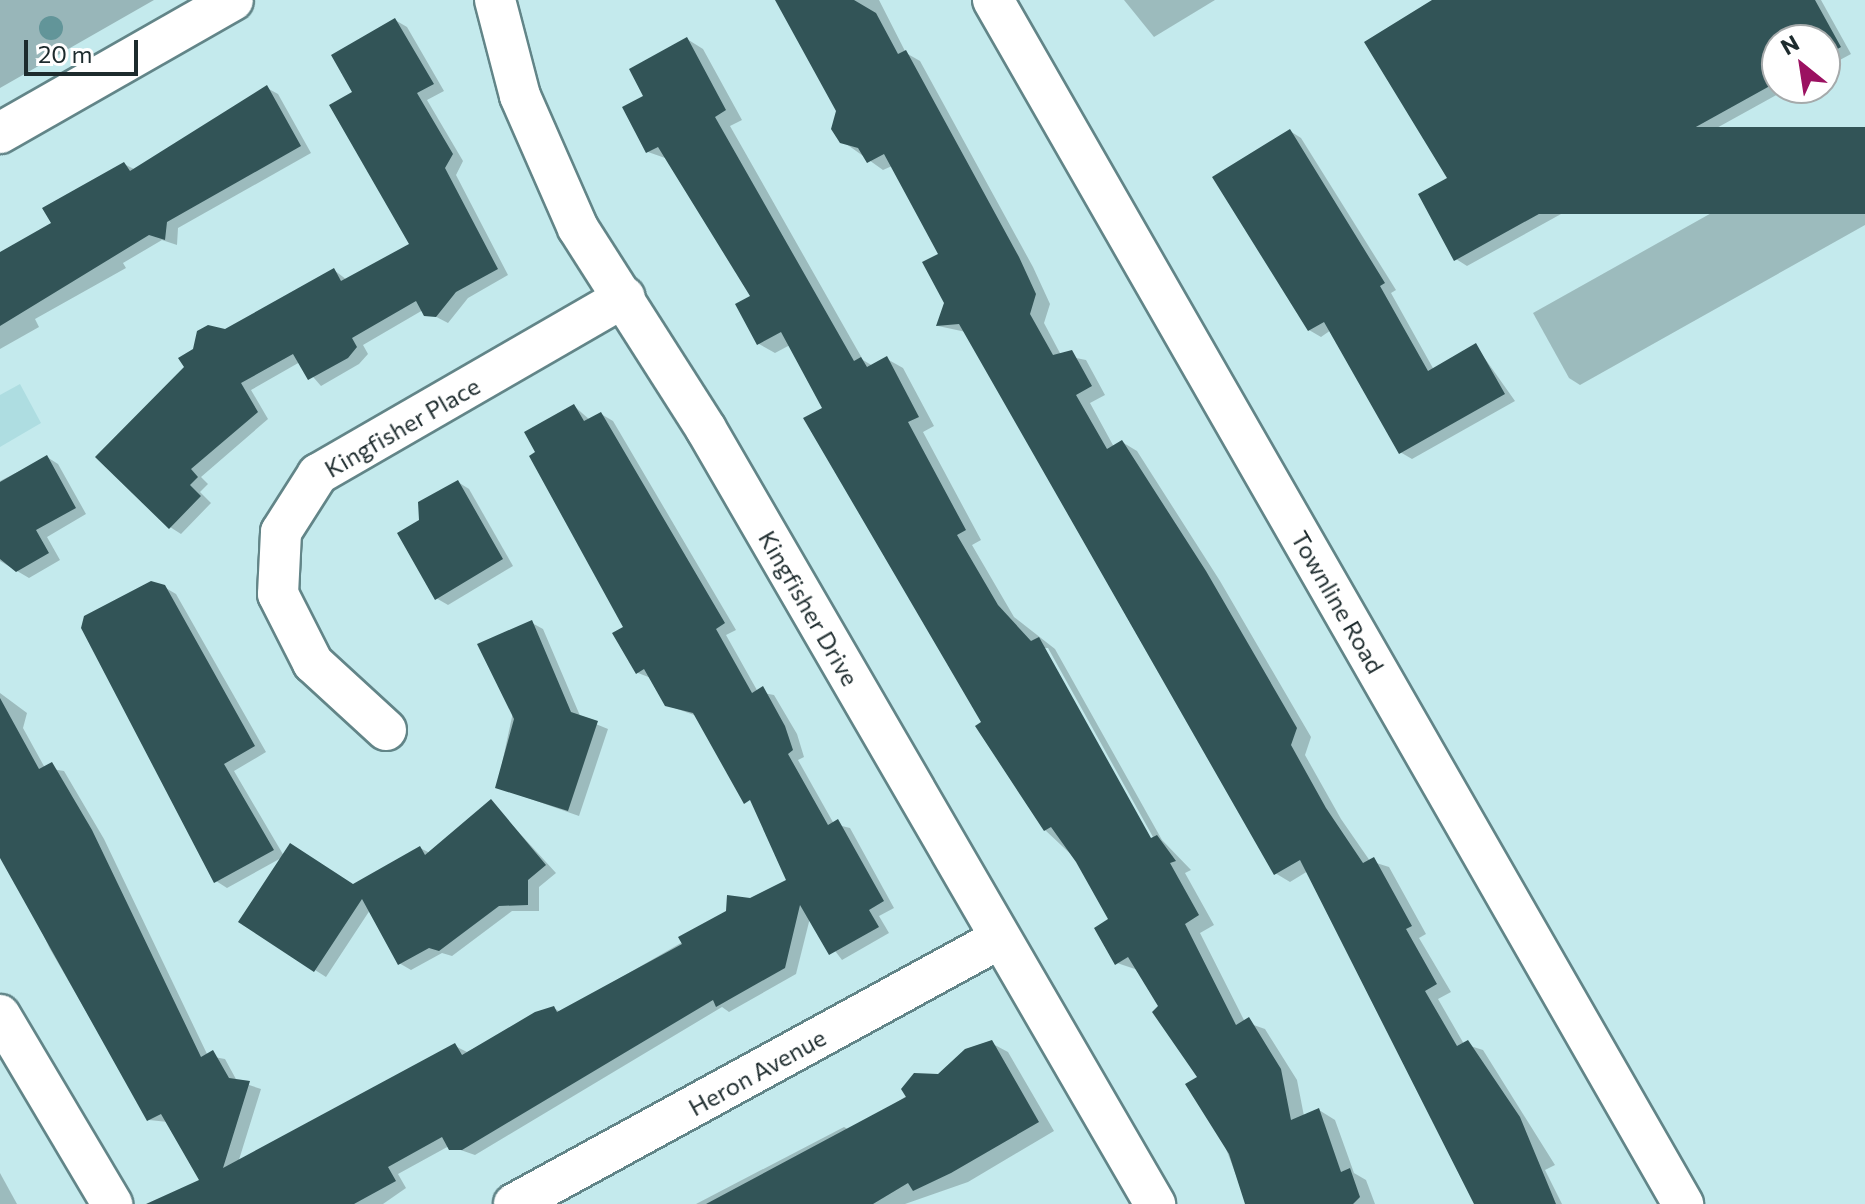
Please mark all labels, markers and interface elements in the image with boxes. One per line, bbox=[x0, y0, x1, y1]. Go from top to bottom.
scale bar bbox=[28, 24, 142, 74]
north arrow bbox=[1761, 24, 1841, 104]
text: N bbox=[1776, 29, 1804, 60]
text: 20 m bbox=[38, 39, 92, 68]
street label: Kingfisher Place bbox=[319, 371, 485, 483]
street label: Kingfisher Drive bbox=[753, 525, 865, 691]
street label: Townline Road bbox=[1286, 526, 1390, 678]
street label: Heron Avenue bbox=[683, 1022, 831, 1122]

